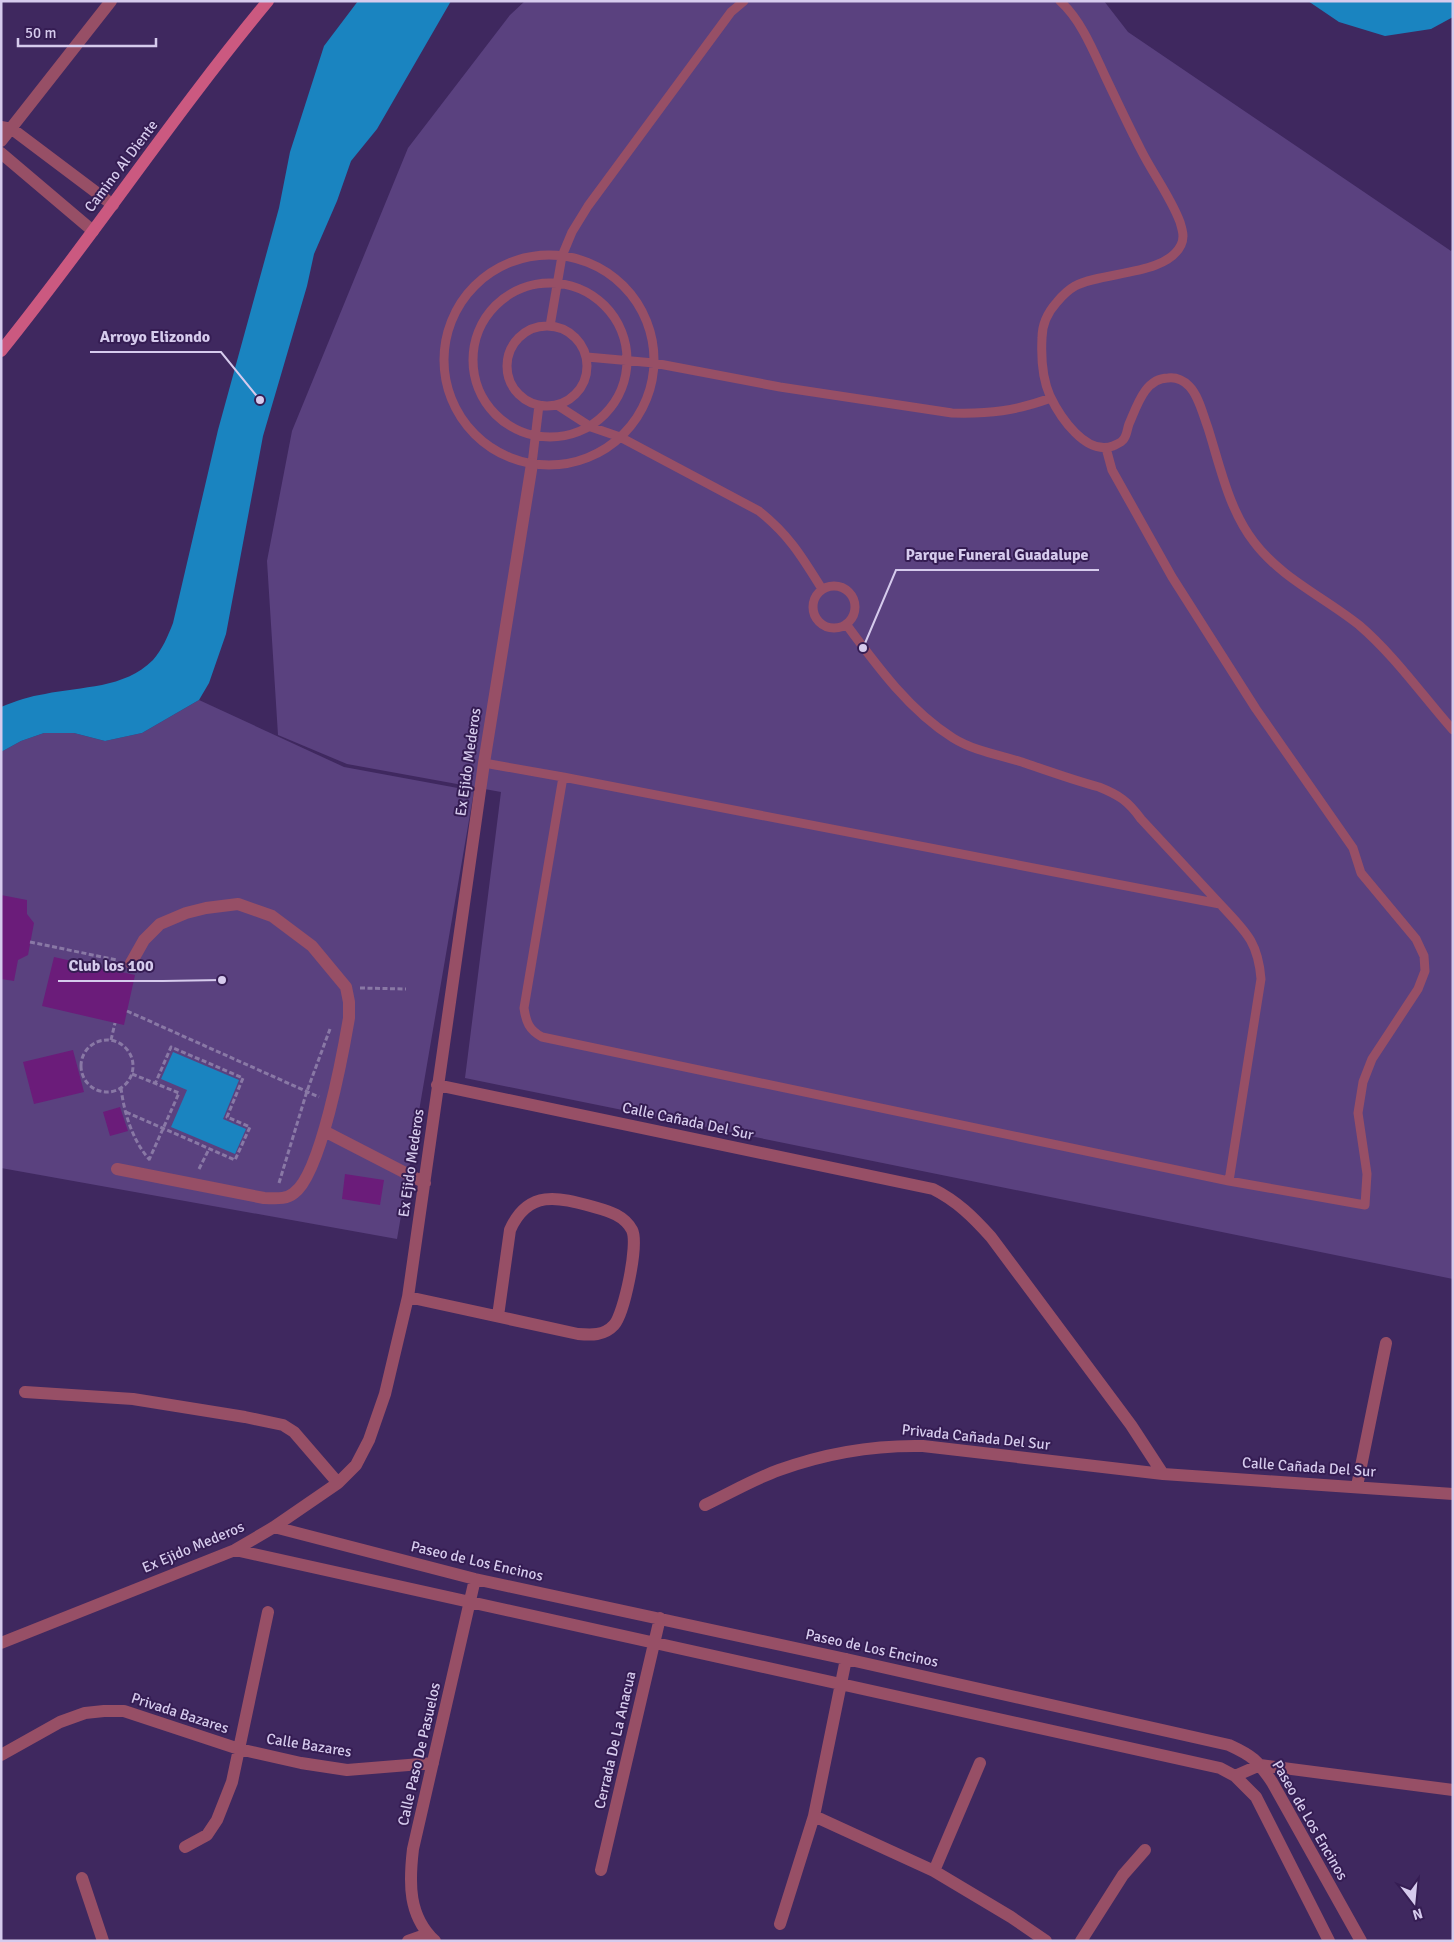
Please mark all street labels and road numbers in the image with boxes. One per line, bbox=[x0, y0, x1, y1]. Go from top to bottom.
street label: Camino Al Diente bbox=[81, 116, 161, 216]
street label: Ex Ejido Mederos bbox=[451, 706, 485, 817]
street label: Calle Cañada Del Sur bbox=[621, 1098, 756, 1144]
street label: Ex Ejido Mederos bbox=[394, 1107, 428, 1218]
street label: Privada Cañada Del Sur bbox=[901, 1420, 1052, 1454]
street label: Calle Cañada Del Sur bbox=[1242, 1453, 1377, 1481]
street label: Ex Ejido Mederos bbox=[139, 1517, 247, 1577]
street label: Paseo de Los Encinos bbox=[409, 1537, 545, 1585]
street label: Paseo de Los Encinos bbox=[804, 1625, 940, 1671]
street label: Cerrada De La Anacua bbox=[590, 1669, 640, 1811]
street label: Calle Paso De Pasuelos bbox=[394, 1680, 444, 1827]
street label: Privada Bazares bbox=[129, 1689, 231, 1737]
street label: Calle Bazares bbox=[265, 1729, 353, 1761]
street label: Paseo de Los Encinos bbox=[1268, 1757, 1352, 1883]

